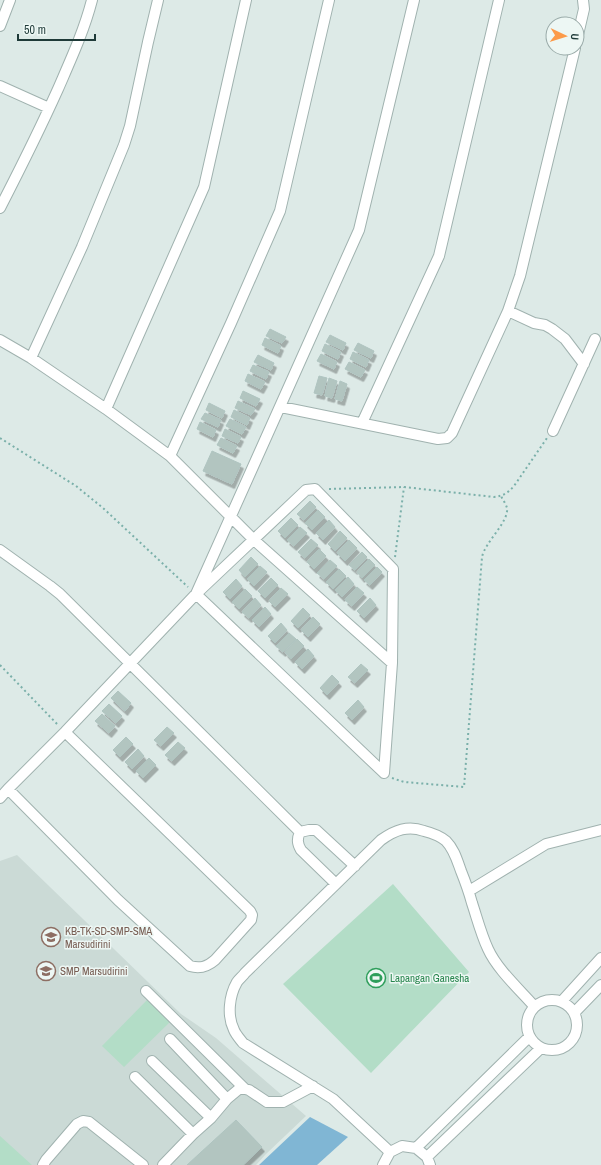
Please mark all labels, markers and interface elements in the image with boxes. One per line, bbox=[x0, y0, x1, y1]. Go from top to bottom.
scale bar bbox=[18, 16, 95, 42]
north arrow bbox=[545, 16, 585, 56]
text: 50 m bbox=[24, 22, 46, 38]
text: U bbox=[568, 33, 582, 40]
place label: KB-TK-SD-SMP-SMA Marsudirini bbox=[65, 924, 153, 951]
school or university icon: KB-TK-SD-SMP-SMA Marsudirini bbox=[40, 926, 62, 948]
school or university icon: SMP Marsudirini bbox=[35, 960, 57, 982]
place label: SMP Marsudirini bbox=[60, 964, 128, 978]
sports icon: Lapangan Ganesha bbox=[365, 967, 387, 989]
place label: Lapangan Ganesha bbox=[390, 971, 469, 985]

